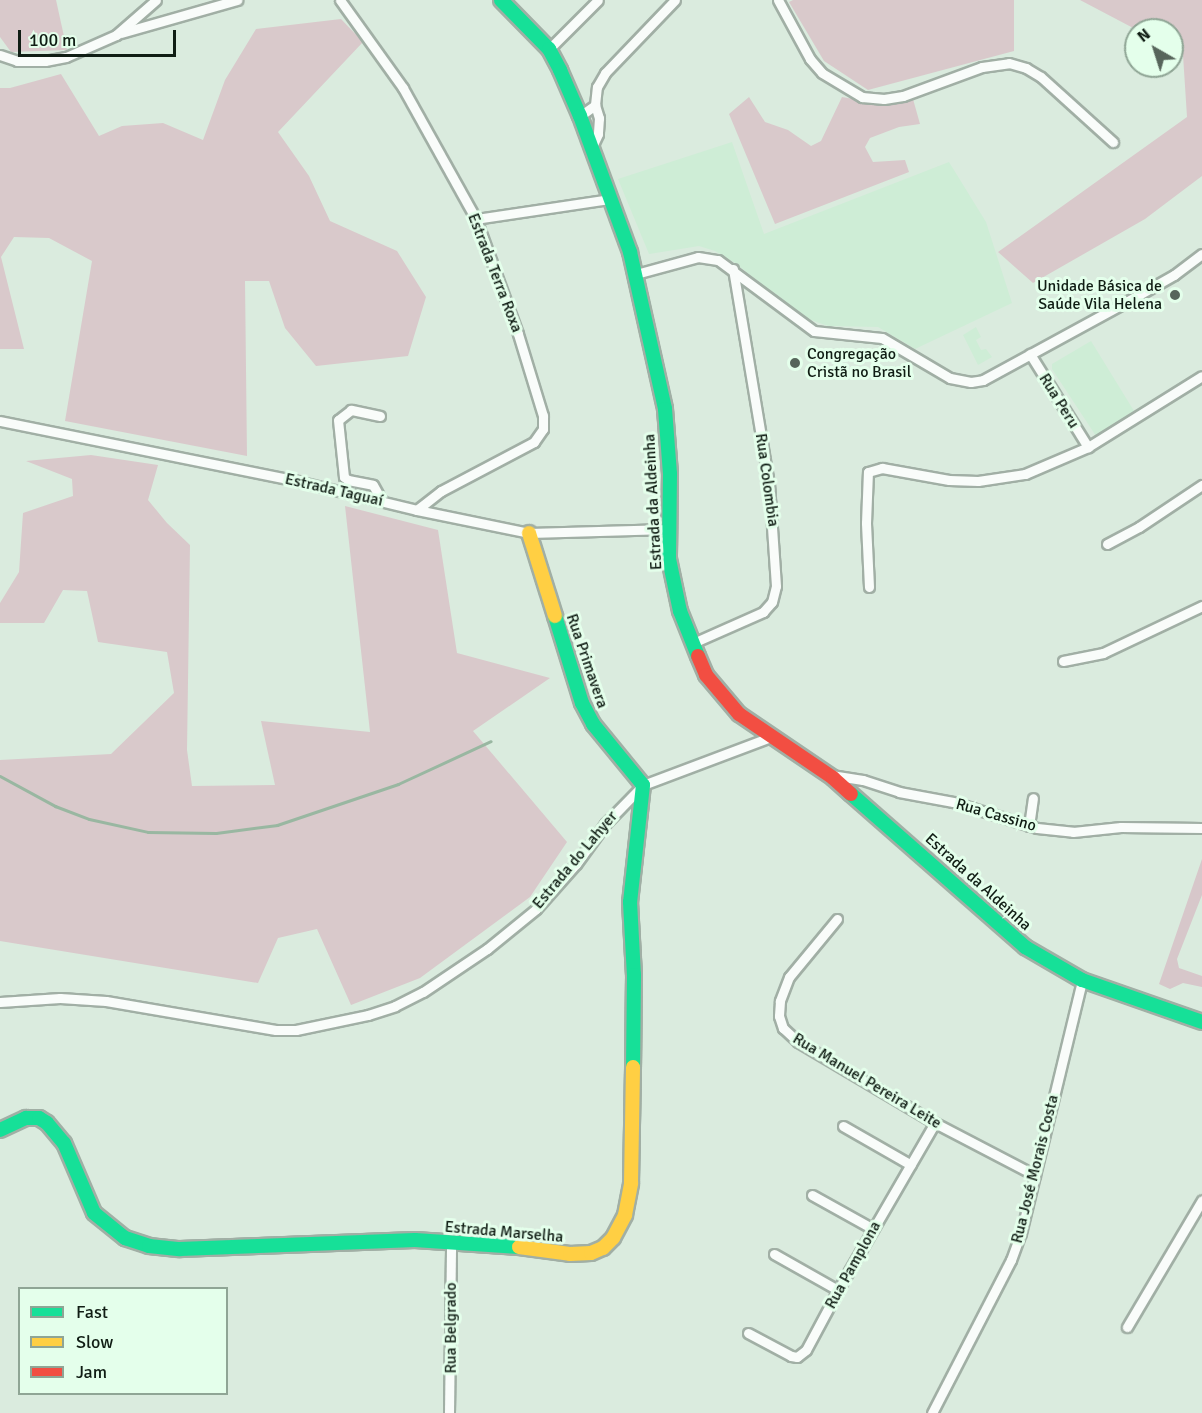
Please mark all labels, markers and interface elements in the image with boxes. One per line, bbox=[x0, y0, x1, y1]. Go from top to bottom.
scale bar bbox=[21, 18, 178, 56]
north arrow bbox=[1124, 18, 1184, 78]
text: N bbox=[1133, 24, 1155, 47]
text: 100 m bbox=[29, 29, 76, 51]
street label: Estrada Terra Roxa bbox=[463, 211, 527, 335]
place label: Unidade Básica de Saúde Vila Helena bbox=[1037, 276, 1162, 314]
marker: Unidade Básica de Saúde Vila Helena bbox=[1166, 286, 1184, 304]
place label: Congregação Cristã no Brasil bbox=[807, 344, 911, 382]
marker: Congregação Cristã no Brasil bbox=[788, 356, 802, 370]
street label: Rua Peru bbox=[1035, 370, 1083, 432]
street label: Rua Colombia bbox=[751, 432, 783, 528]
street label: Estrada da Aldeinha bbox=[640, 433, 666, 571]
street label: Estrada Taguaí bbox=[283, 469, 385, 511]
street label: Rua Primavera bbox=[562, 611, 612, 711]
street label: Rua Cassino bbox=[954, 794, 1038, 836]
street label: Estrada do Lahyer bbox=[528, 807, 622, 913]
street label: Estrada da Aldeinha bbox=[921, 829, 1035, 935]
street label: Rua Manuel Pereira Leite bbox=[789, 1029, 945, 1133]
street label: Rua José Morais Costa bbox=[1007, 1093, 1063, 1245]
street label: Estrada Marselha bbox=[444, 1217, 564, 1247]
street label: Rua Pamplona bbox=[821, 1218, 885, 1312]
street label: Rua Belgrado bbox=[441, 1282, 461, 1374]
legend bbox=[18, 1287, 228, 1395]
text: Fast bbox=[76, 1301, 108, 1323]
text: Slow bbox=[76, 1331, 113, 1353]
text: Jam bbox=[76, 1361, 107, 1383]

